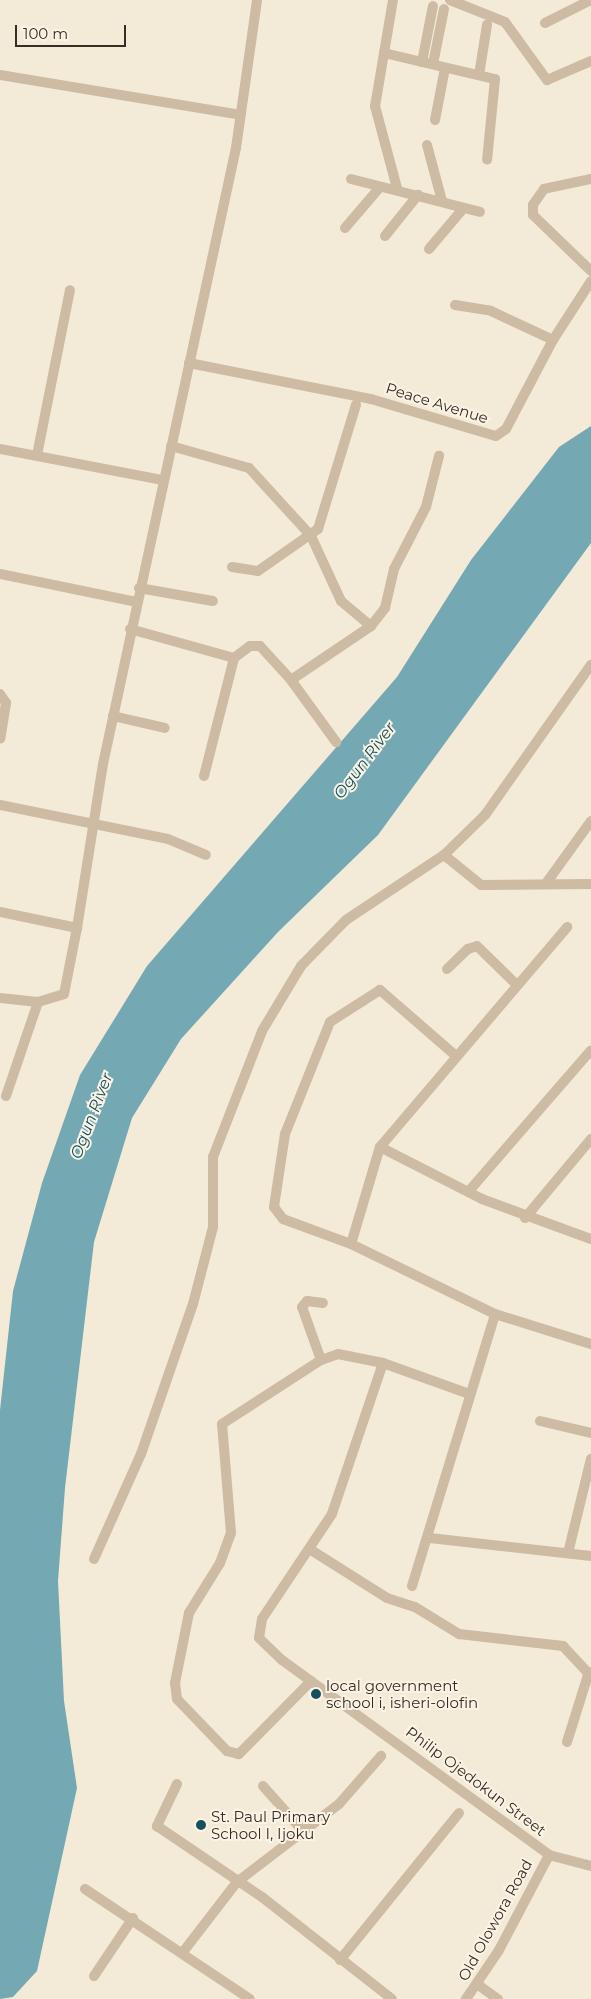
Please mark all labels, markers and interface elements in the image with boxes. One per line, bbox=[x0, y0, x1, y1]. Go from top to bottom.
scale bar bbox=[18, 15, 129, 47]
text: 100 m bbox=[23, 24, 68, 43]
street label: Peace Avenue bbox=[384, 379, 490, 427]
water label: Ogun River bbox=[330, 719, 400, 803]
water label: Ogun River bbox=[67, 1070, 117, 1162]
place label: local government school i, isheri-olofin bbox=[326, 1676, 478, 1711]
marker: local government school i, isheri-olofin bbox=[310, 1688, 322, 1700]
street label: Philip Ojedokun Street bbox=[402, 1722, 550, 1840]
place label: St. Paul Primary School I, Ijoku bbox=[211, 1807, 330, 1842]
marker: St. Paul Primary School I, Ijoku bbox=[195, 1819, 207, 1831]
street label: Old Olowora Road bbox=[454, 1856, 536, 1984]

